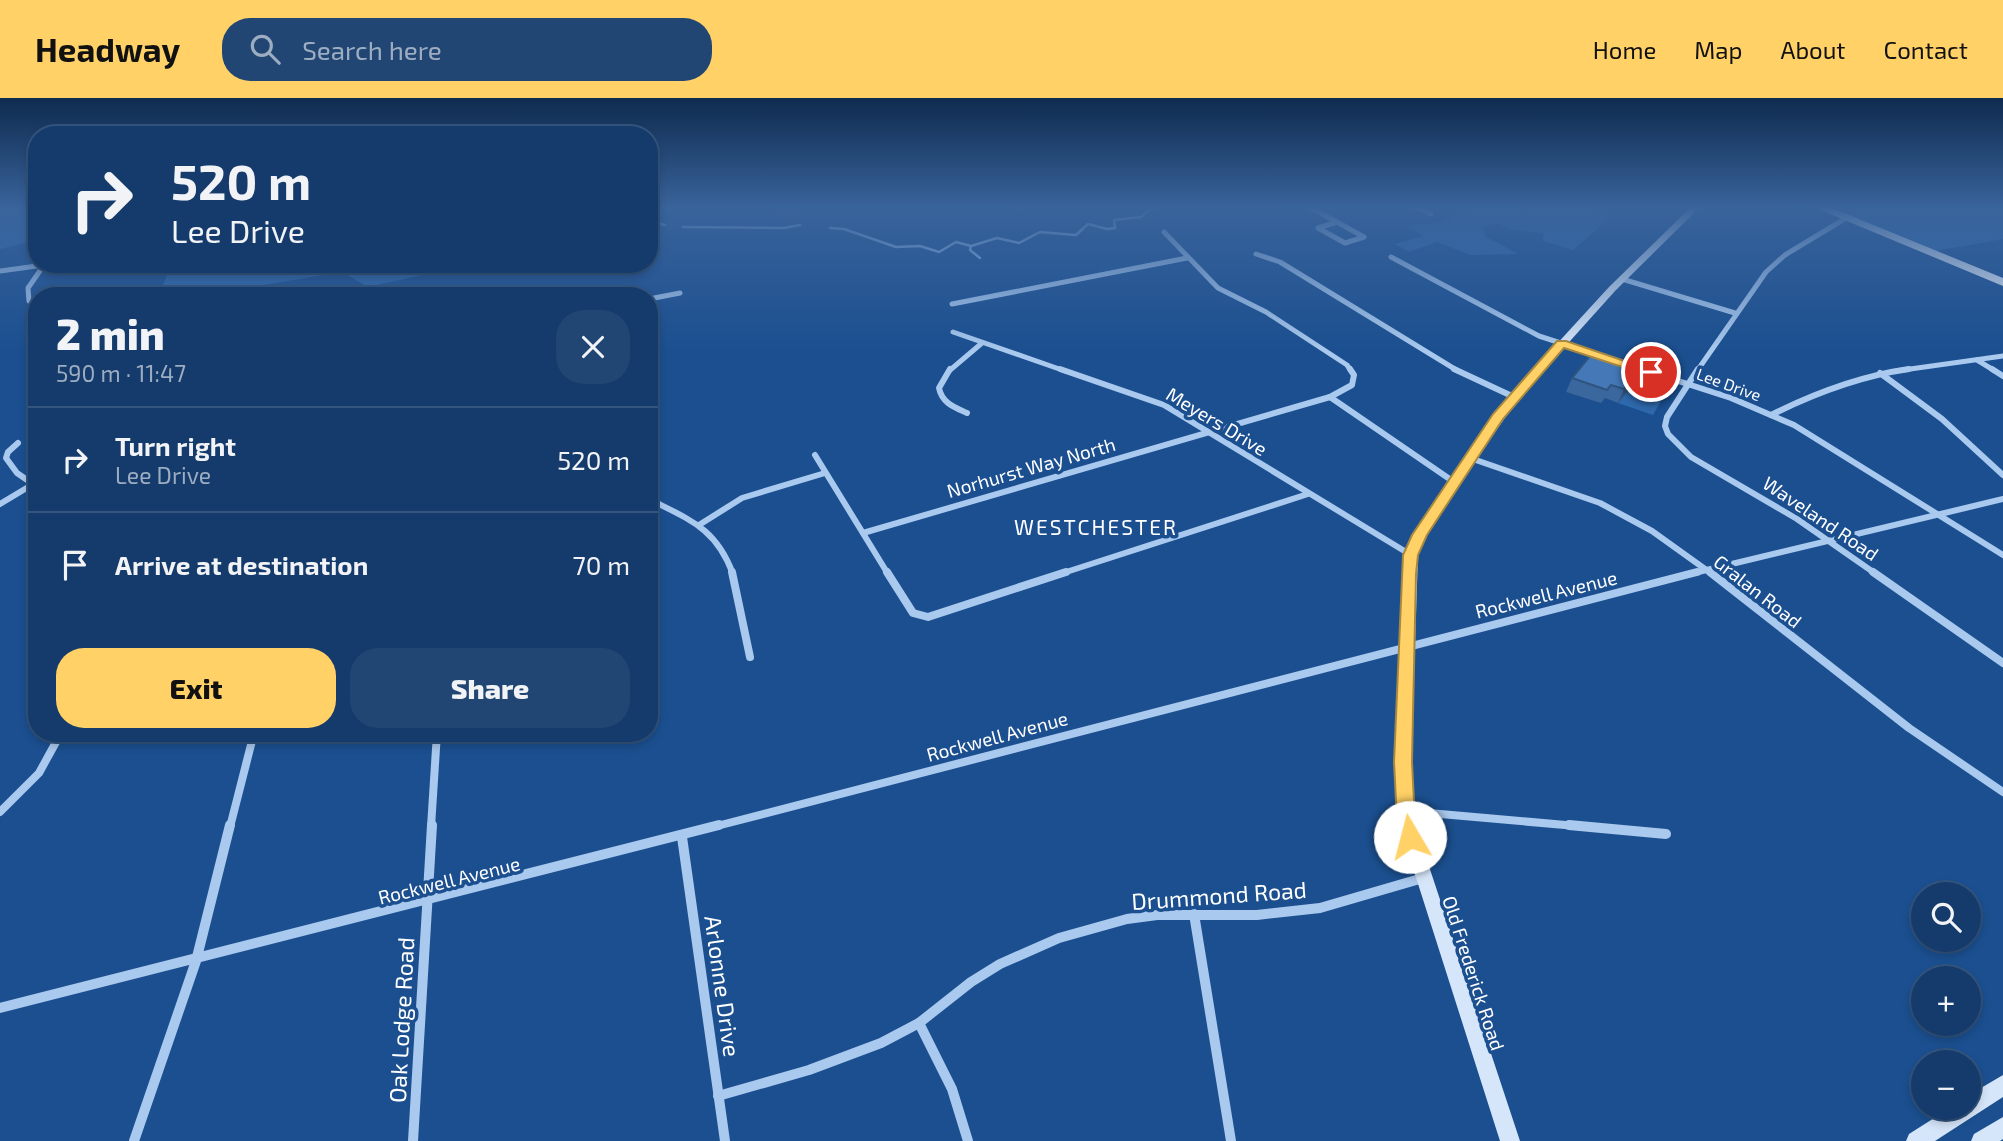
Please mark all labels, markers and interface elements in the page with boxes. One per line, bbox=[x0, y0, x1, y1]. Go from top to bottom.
search box bbox=[222, 18, 712, 81]
text: Headway bbox=[35, 29, 180, 69]
icon: search bbox=[246, 30, 284, 68]
text: Search here bbox=[302, 34, 442, 65]
text: Home bbox=[1593, 35, 1656, 64]
text: Map bbox=[1694, 35, 1742, 64]
text: About bbox=[1780, 35, 1846, 64]
text: Contact bbox=[1884, 35, 1968, 64]
text: 520 m bbox=[171, 151, 311, 210]
icon: right bbox=[56, 154, 147, 245]
text: Lee Drive bbox=[171, 211, 305, 249]
text: 2 min bbox=[56, 308, 165, 358]
button: close bbox=[556, 310, 630, 384]
pin bbox=[1621, 342, 1681, 402]
icon: arrive bbox=[1632, 353, 1670, 391]
text: 590 m · 11:47 bbox=[56, 359, 186, 387]
street label: Lee Drive bbox=[1694, 364, 1764, 404]
street label: Meyers Drive bbox=[1162, 382, 1272, 460]
text: Turn right bbox=[115, 430, 236, 461]
street label: Norhurst Way North bbox=[944, 432, 1118, 502]
icon: right bbox=[56, 441, 94, 479]
text: 520 m bbox=[557, 444, 630, 475]
text: Lee Drive bbox=[115, 461, 211, 489]
street label: Waveland Road bbox=[1759, 471, 1883, 565]
district label: WESTCHESTER bbox=[1014, 514, 1178, 539]
icon: arrive bbox=[56, 546, 94, 584]
text: Arrive at destination bbox=[115, 549, 368, 580]
text: 70 m bbox=[572, 549, 630, 580]
street label: Gralan Road bbox=[1710, 550, 1806, 632]
street label: Rockwell Avenue bbox=[1473, 565, 1619, 623]
button: Exit bbox=[56, 648, 336, 728]
button: Share bbox=[350, 648, 630, 728]
street label: Rockwell Avenue bbox=[924, 706, 1070, 766]
position arrow bbox=[1373, 800, 1447, 874]
street label: Rockwell Avenue bbox=[376, 851, 522, 909]
street label: Drummond Road bbox=[1130, 875, 1308, 915]
map controls bbox=[1911, 882, 1981, 1120]
button: search bbox=[1911, 882, 1981, 952]
street label: Old Frederick Road bbox=[1438, 893, 1510, 1053]
street label: Arlonne Drive bbox=[699, 914, 747, 1058]
street label: Oak Lodge Road bbox=[383, 936, 419, 1104]
button: + bbox=[1911, 966, 1981, 1036]
button: − bbox=[1911, 1050, 1981, 1120]

